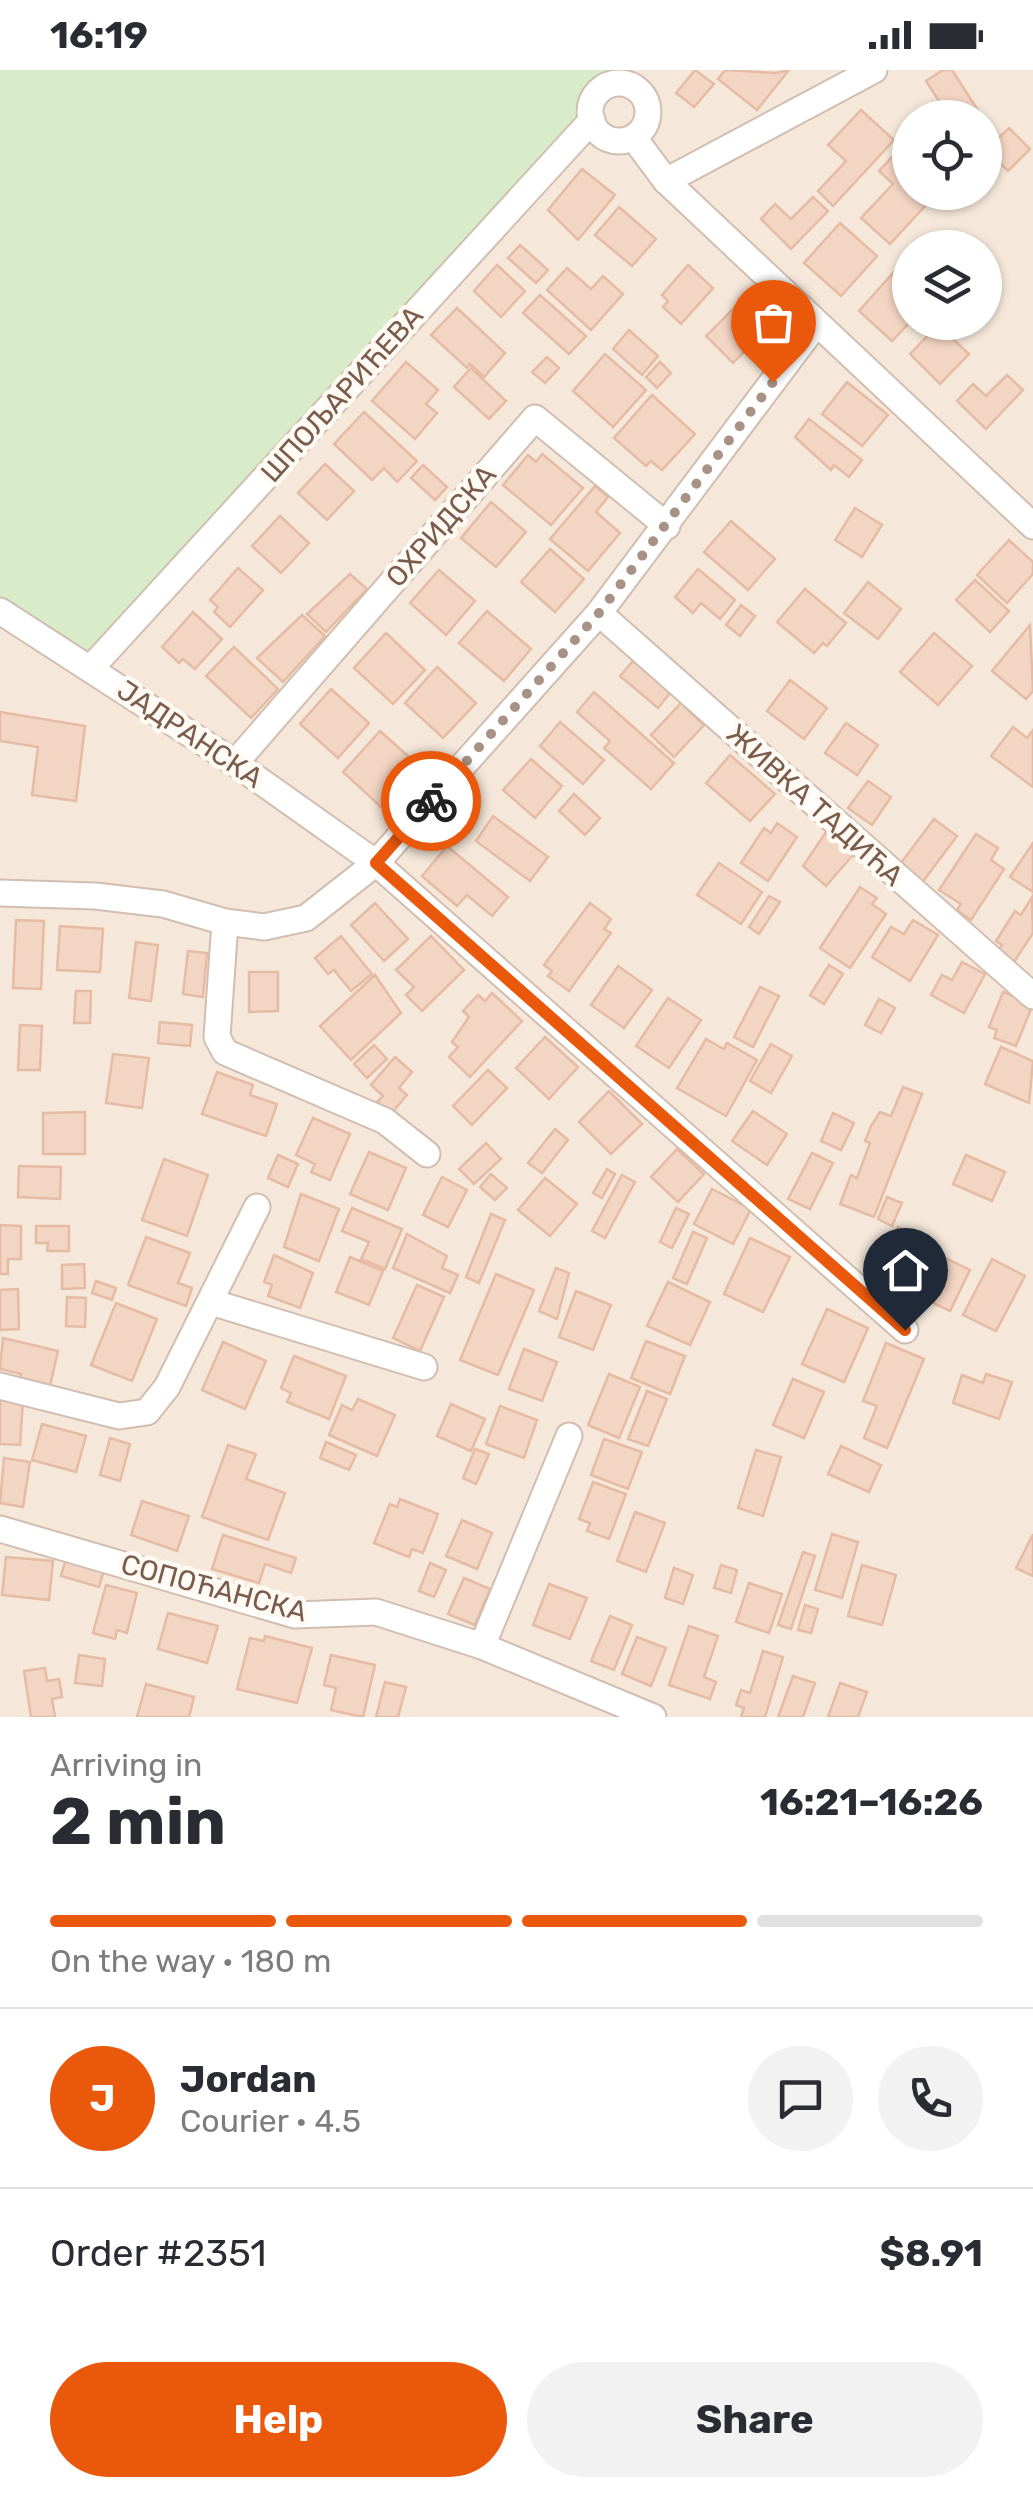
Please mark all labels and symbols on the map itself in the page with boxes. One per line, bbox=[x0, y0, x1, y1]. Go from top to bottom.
pin bbox=[731, 280, 816, 383]
street label: ШПОЉАРИЋЕВА bbox=[254, 299, 430, 489]
street label: ОХРИДСКА bbox=[379, 458, 503, 594]
street label: ЈАДРАНСКА bbox=[111, 673, 269, 795]
street label: ЖИВКА ТАДИЋА bbox=[720, 717, 910, 893]
courier bbox=[381, 751, 481, 851]
pin bbox=[863, 1228, 948, 1331]
street label: СОПОЋАНСКА bbox=[117, 1547, 311, 1629]

